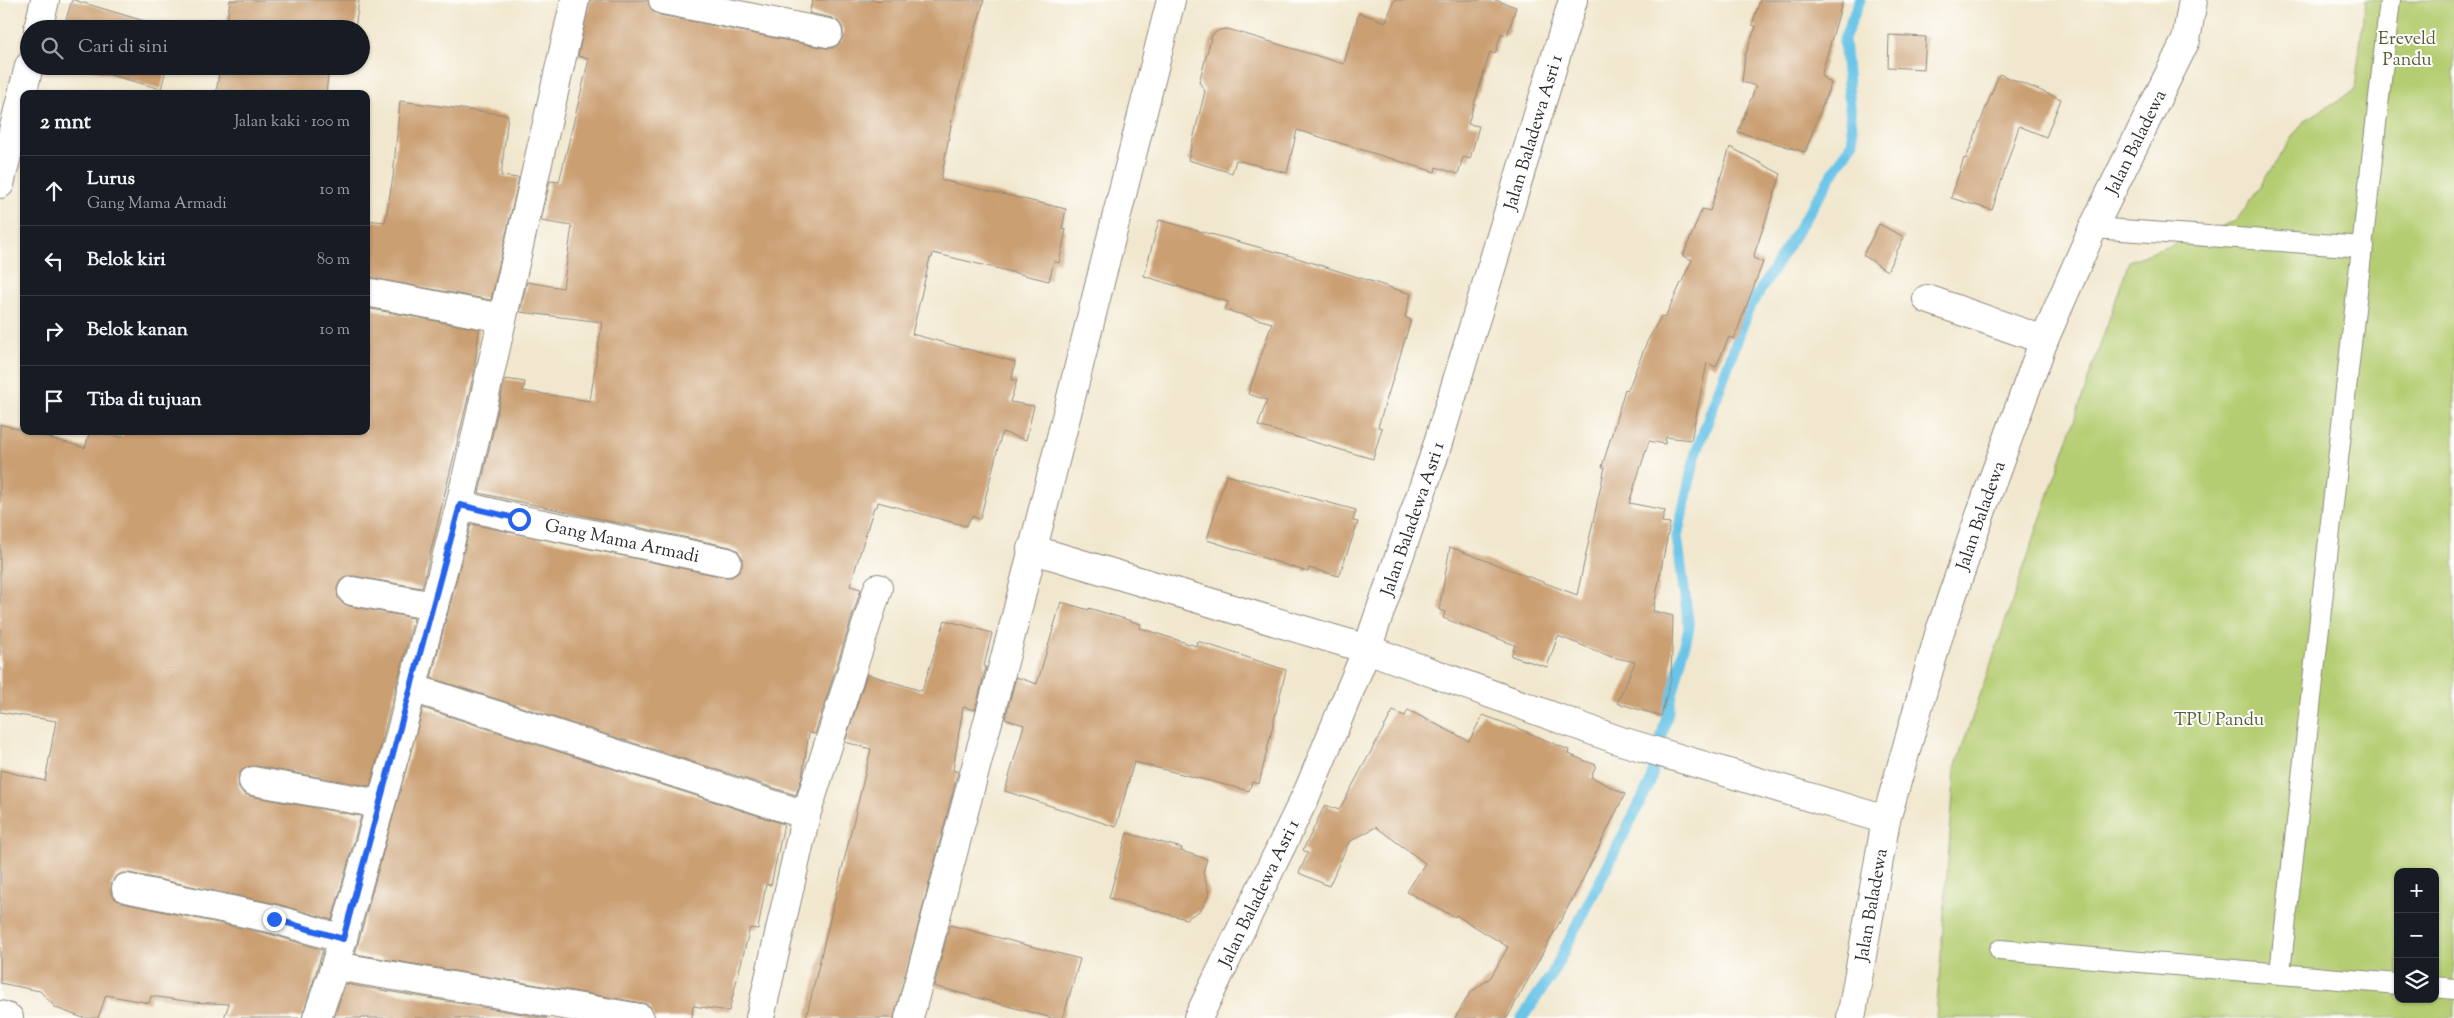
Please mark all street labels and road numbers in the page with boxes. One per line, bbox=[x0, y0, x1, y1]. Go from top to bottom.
street label: Jalan Baladewa Asri 1 bbox=[1498, 52, 1571, 215]
street label: Jalan Baladewa bbox=[2100, 86, 2174, 201]
street label: Jalan Baladewa Asri 1 bbox=[1375, 439, 1452, 601]
street label: Jalan Baladewa bbox=[1951, 458, 2013, 575]
street label: Gang Mama Armadi bbox=[542, 514, 701, 571]
street label: Jalan Baladewa Asri 1 bbox=[1213, 815, 1307, 973]
street label: Jalan Baladewa bbox=[1850, 847, 1896, 964]

